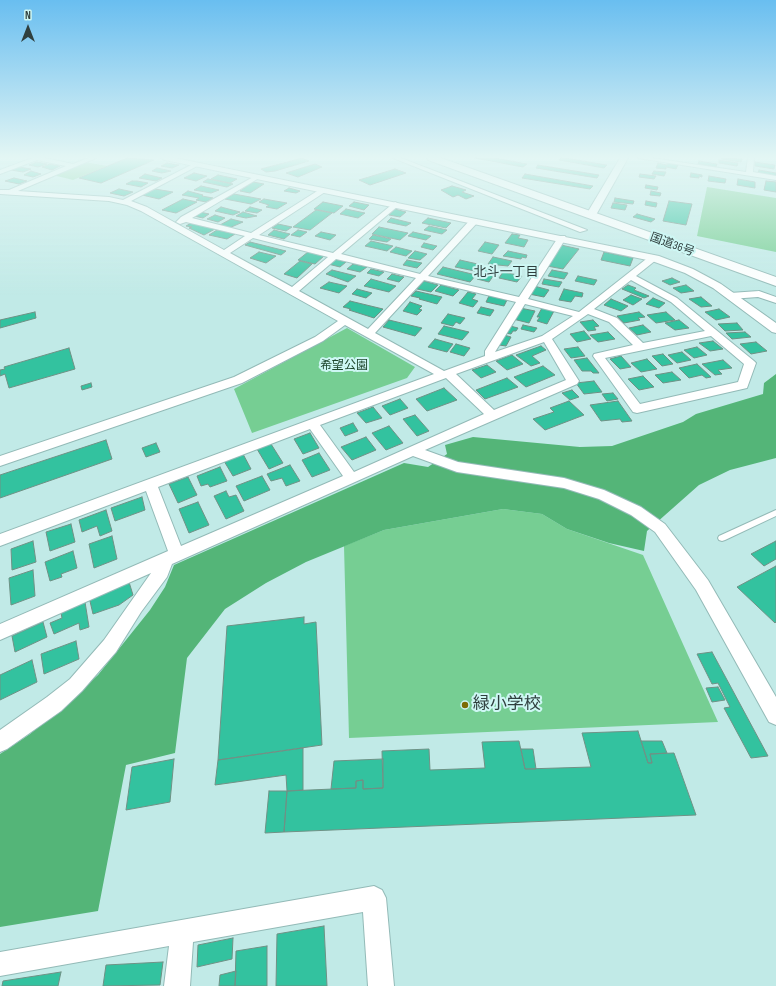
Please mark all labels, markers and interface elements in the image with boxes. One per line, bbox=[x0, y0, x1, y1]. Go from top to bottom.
north arrow bbox=[8, 8, 48, 48]
text: N bbox=[25, 9, 31, 22]
street label: 国道36号 bbox=[648, 230, 696, 260]
district label: 北斗一丁目 bbox=[474, 265, 538, 281]
park label: 希望公園 bbox=[320, 359, 368, 373]
place label: 緑小学校 bbox=[473, 695, 541, 715]
marker: 緑小学校 bbox=[460, 700, 470, 710]

